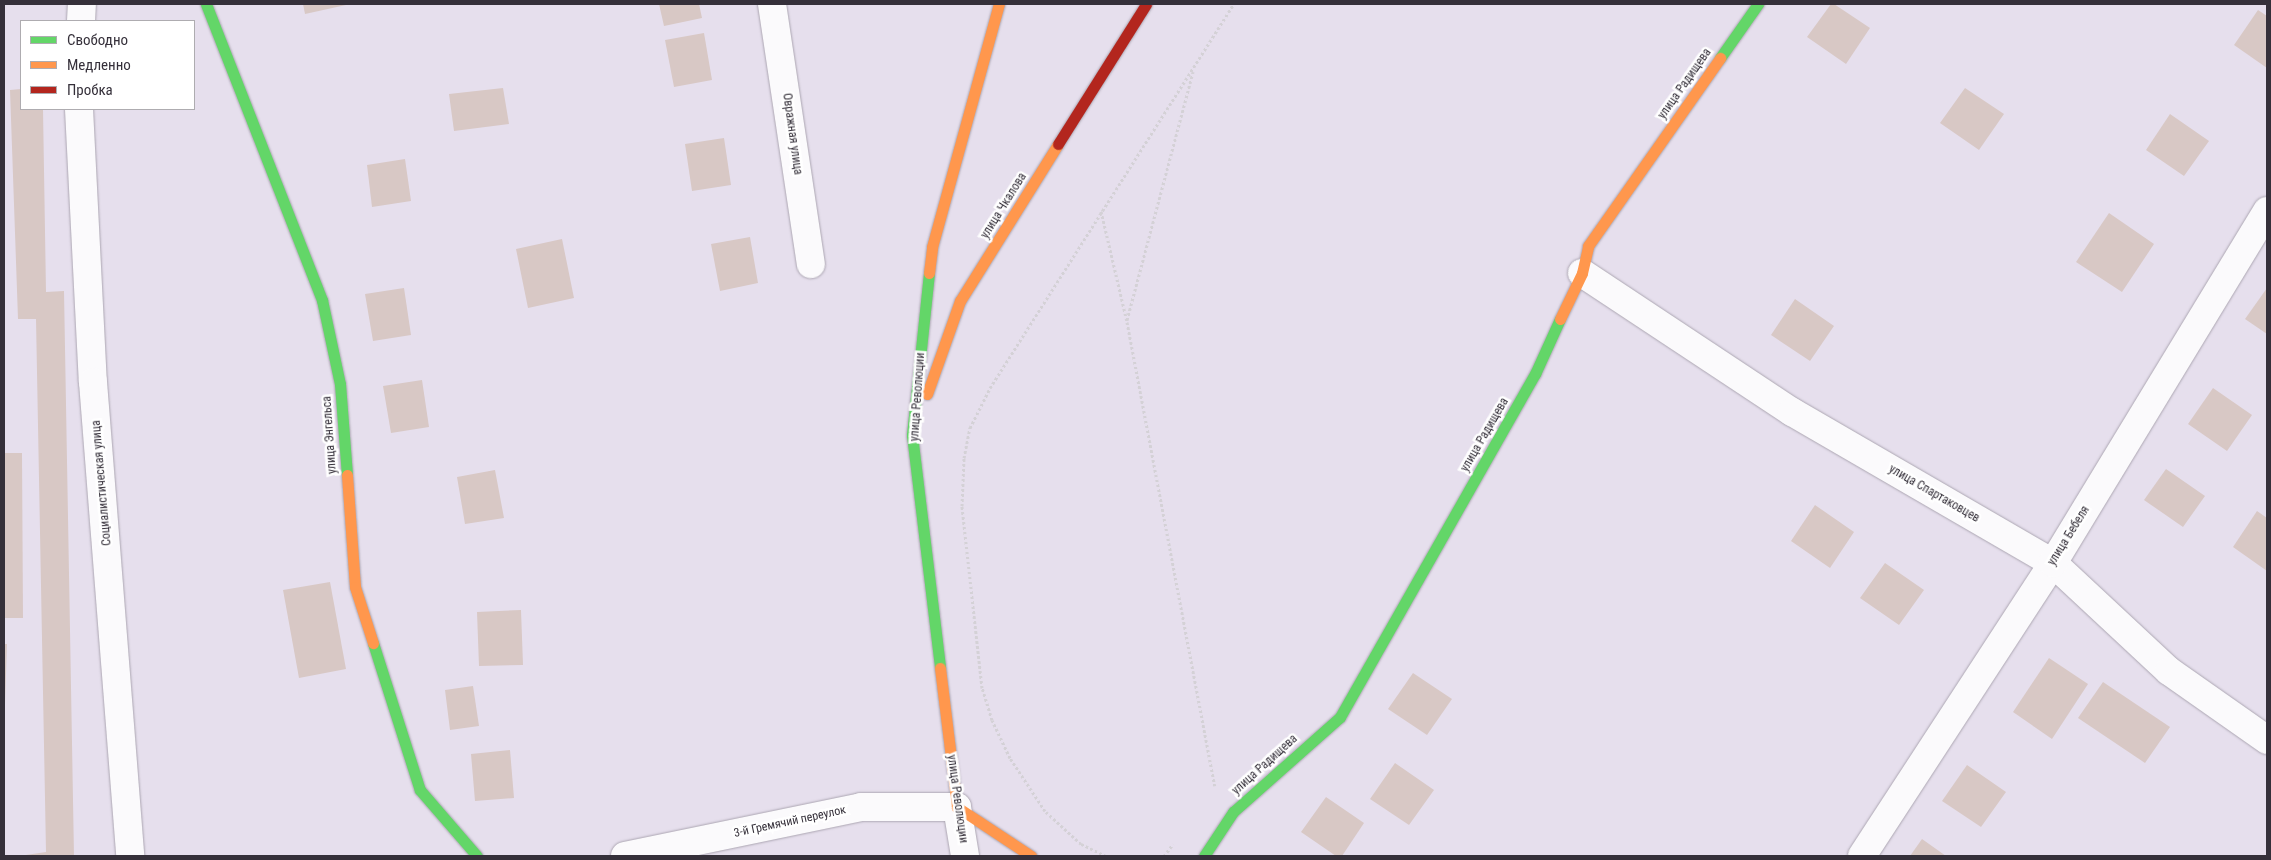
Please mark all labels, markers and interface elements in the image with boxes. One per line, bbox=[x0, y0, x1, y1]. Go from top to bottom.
legend bbox=[20, 20, 195, 110]
text: Свободно bbox=[67, 31, 128, 49]
street label: улица Радищева bbox=[1655, 46, 1715, 122]
text: Медленно bbox=[67, 56, 131, 74]
text: Пробка bbox=[67, 81, 113, 99]
street label: Овражная улица bbox=[779, 92, 805, 176]
street label: улица Чкалова bbox=[978, 171, 1030, 241]
street label: улица Революции bbox=[908, 352, 928, 442]
street label: улица Энгельса bbox=[320, 396, 340, 474]
street label: улица Радищева bbox=[1458, 396, 1512, 474]
street label: Социалистическая улица bbox=[89, 420, 115, 546]
street label: улица Спартаковцев bbox=[1886, 462, 1982, 526]
street label: улица Бебеля bbox=[2045, 504, 2093, 568]
street label: улица Радищева bbox=[1229, 732, 1301, 798]
street label: улица Революции bbox=[944, 754, 970, 844]
street label: 3-й Гремячий переулок bbox=[733, 803, 847, 841]

